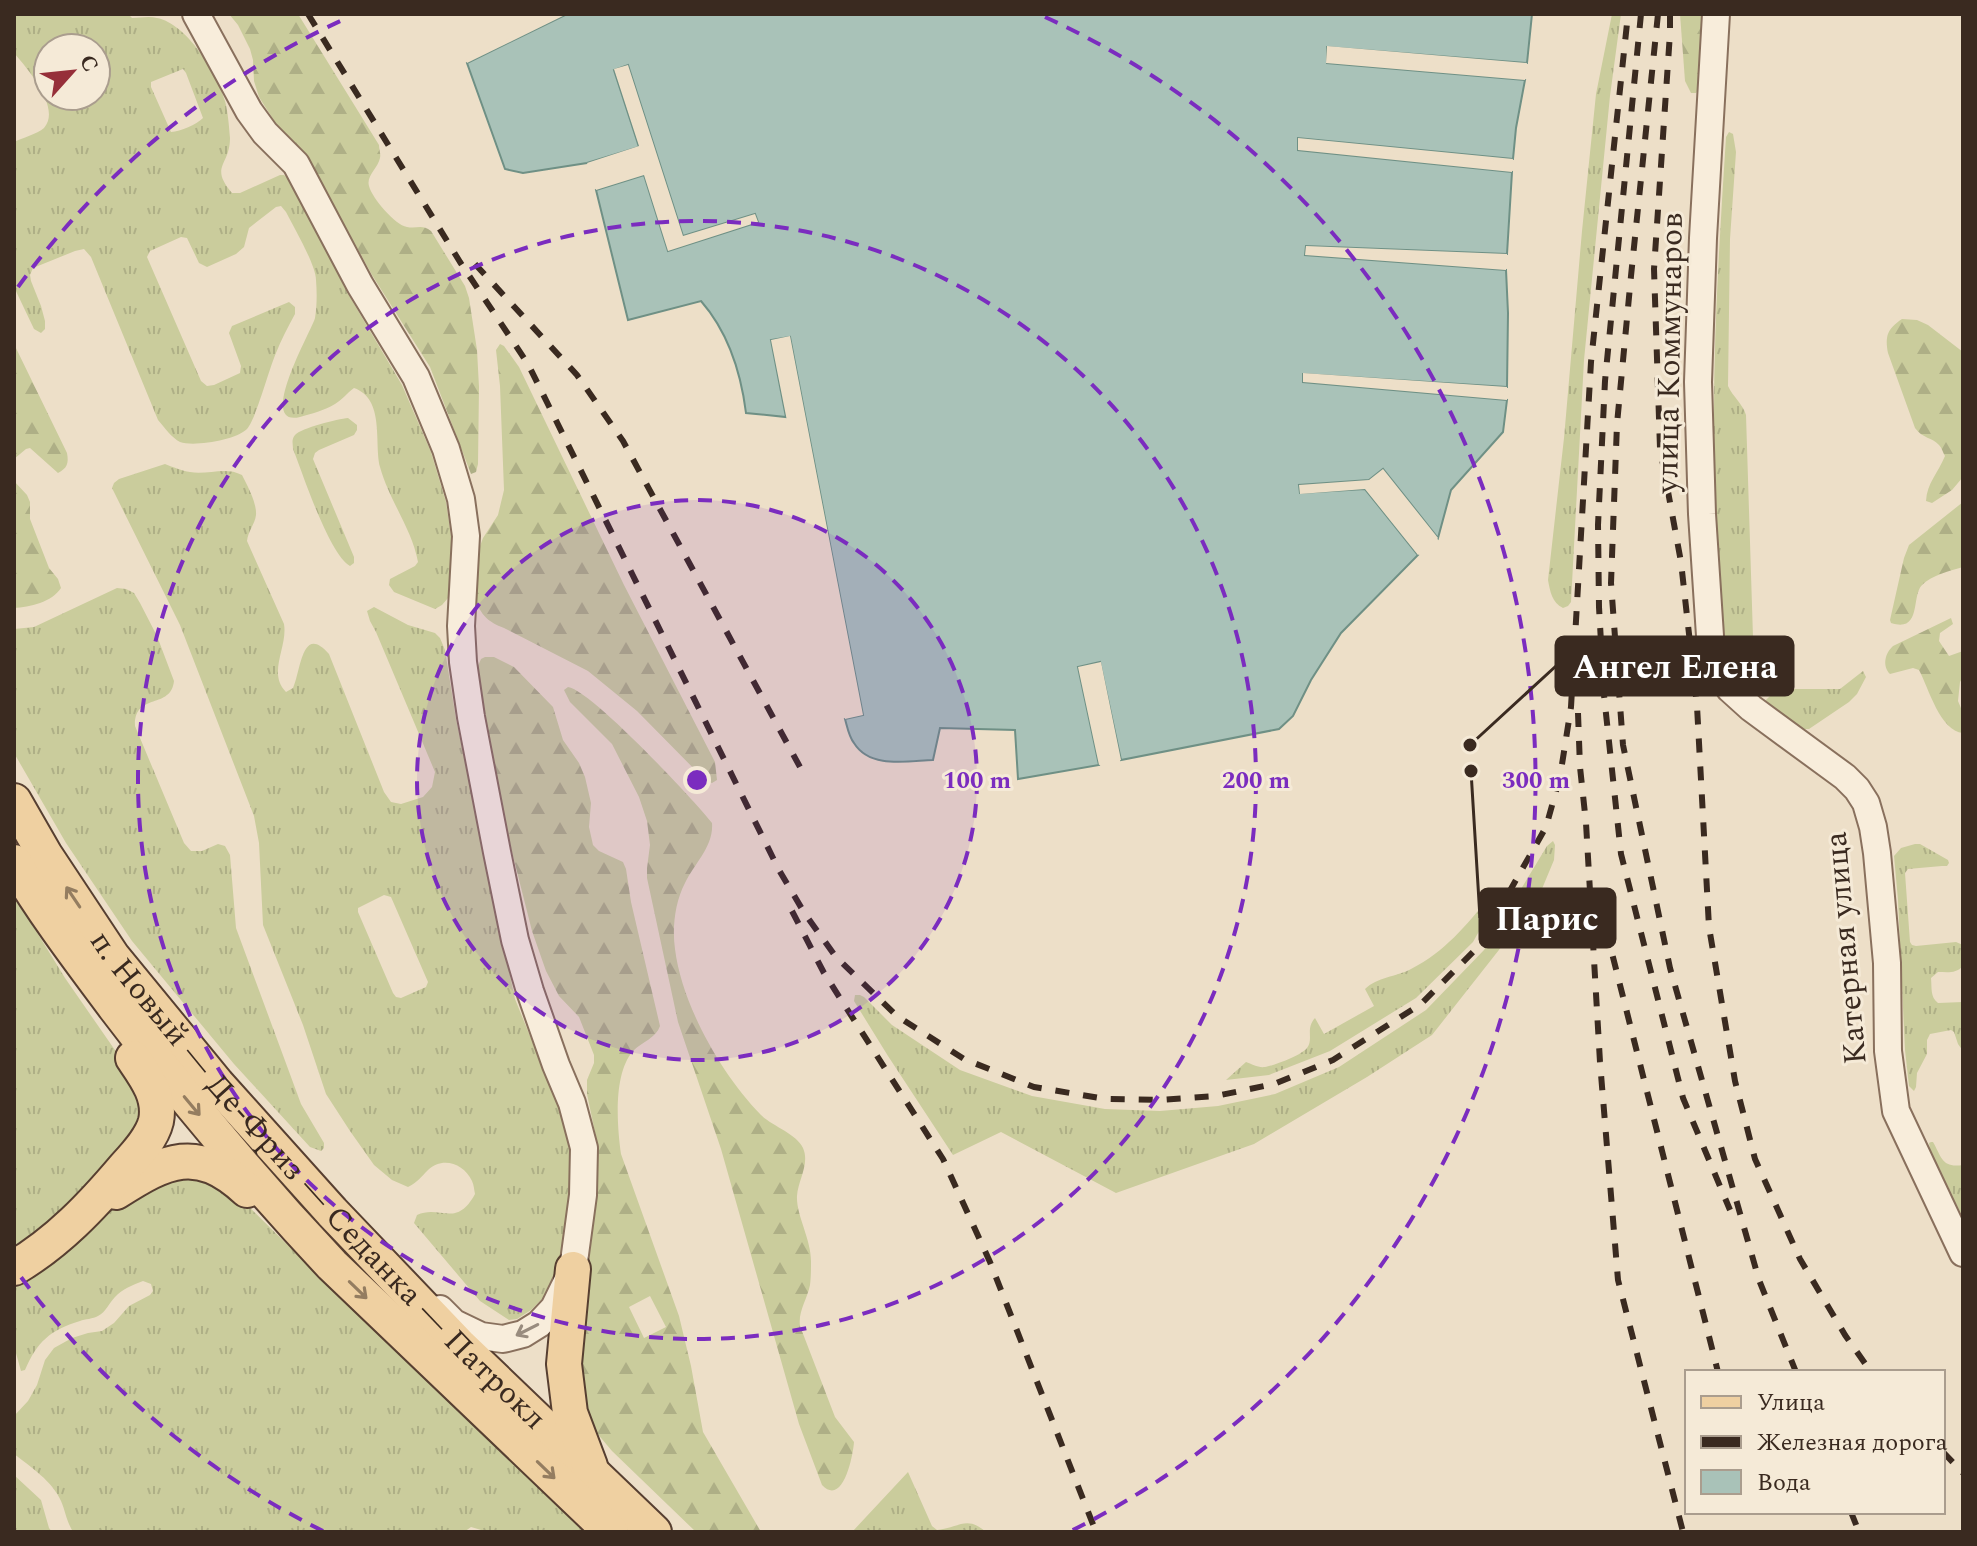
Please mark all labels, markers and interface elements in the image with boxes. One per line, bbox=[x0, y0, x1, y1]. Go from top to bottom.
north arrow bbox=[32, 32, 112, 112]
text: С bbox=[70, 49, 107, 78]
street label: улица Коммунаров bbox=[1643, 212, 1697, 495]
callout: Ангел Елена bbox=[1556, 637, 1793, 695]
text: Ангел Елена bbox=[1572, 642, 1778, 694]
text: 100 m bbox=[943, 763, 1011, 799]
text: 200 m bbox=[1222, 763, 1290, 799]
text: 300 m bbox=[1502, 763, 1570, 799]
centre of rings bbox=[683, 766, 711, 794]
street label: Катерная улица bbox=[1811, 829, 1881, 1066]
one-way arrow bbox=[65, 887, 81, 909]
callout: Парис bbox=[1480, 889, 1615, 947]
text: Парис bbox=[1495, 894, 1599, 946]
street label: п. Новый — Де-Фриз — Седанка — Патрокл bbox=[77, 921, 558, 1441]
one-way arrow bbox=[182, 1095, 200, 1116]
one-way arrow bbox=[348, 1280, 368, 1299]
one-way arrow bbox=[516, 1322, 540, 1338]
legend bbox=[1685, 1370, 1945, 1514]
text: Улица bbox=[1757, 1385, 1825, 1421]
text: Железная дорога bbox=[1757, 1425, 1948, 1461]
one-way arrow bbox=[536, 1460, 556, 1479]
text: Вода bbox=[1757, 1465, 1811, 1501]

